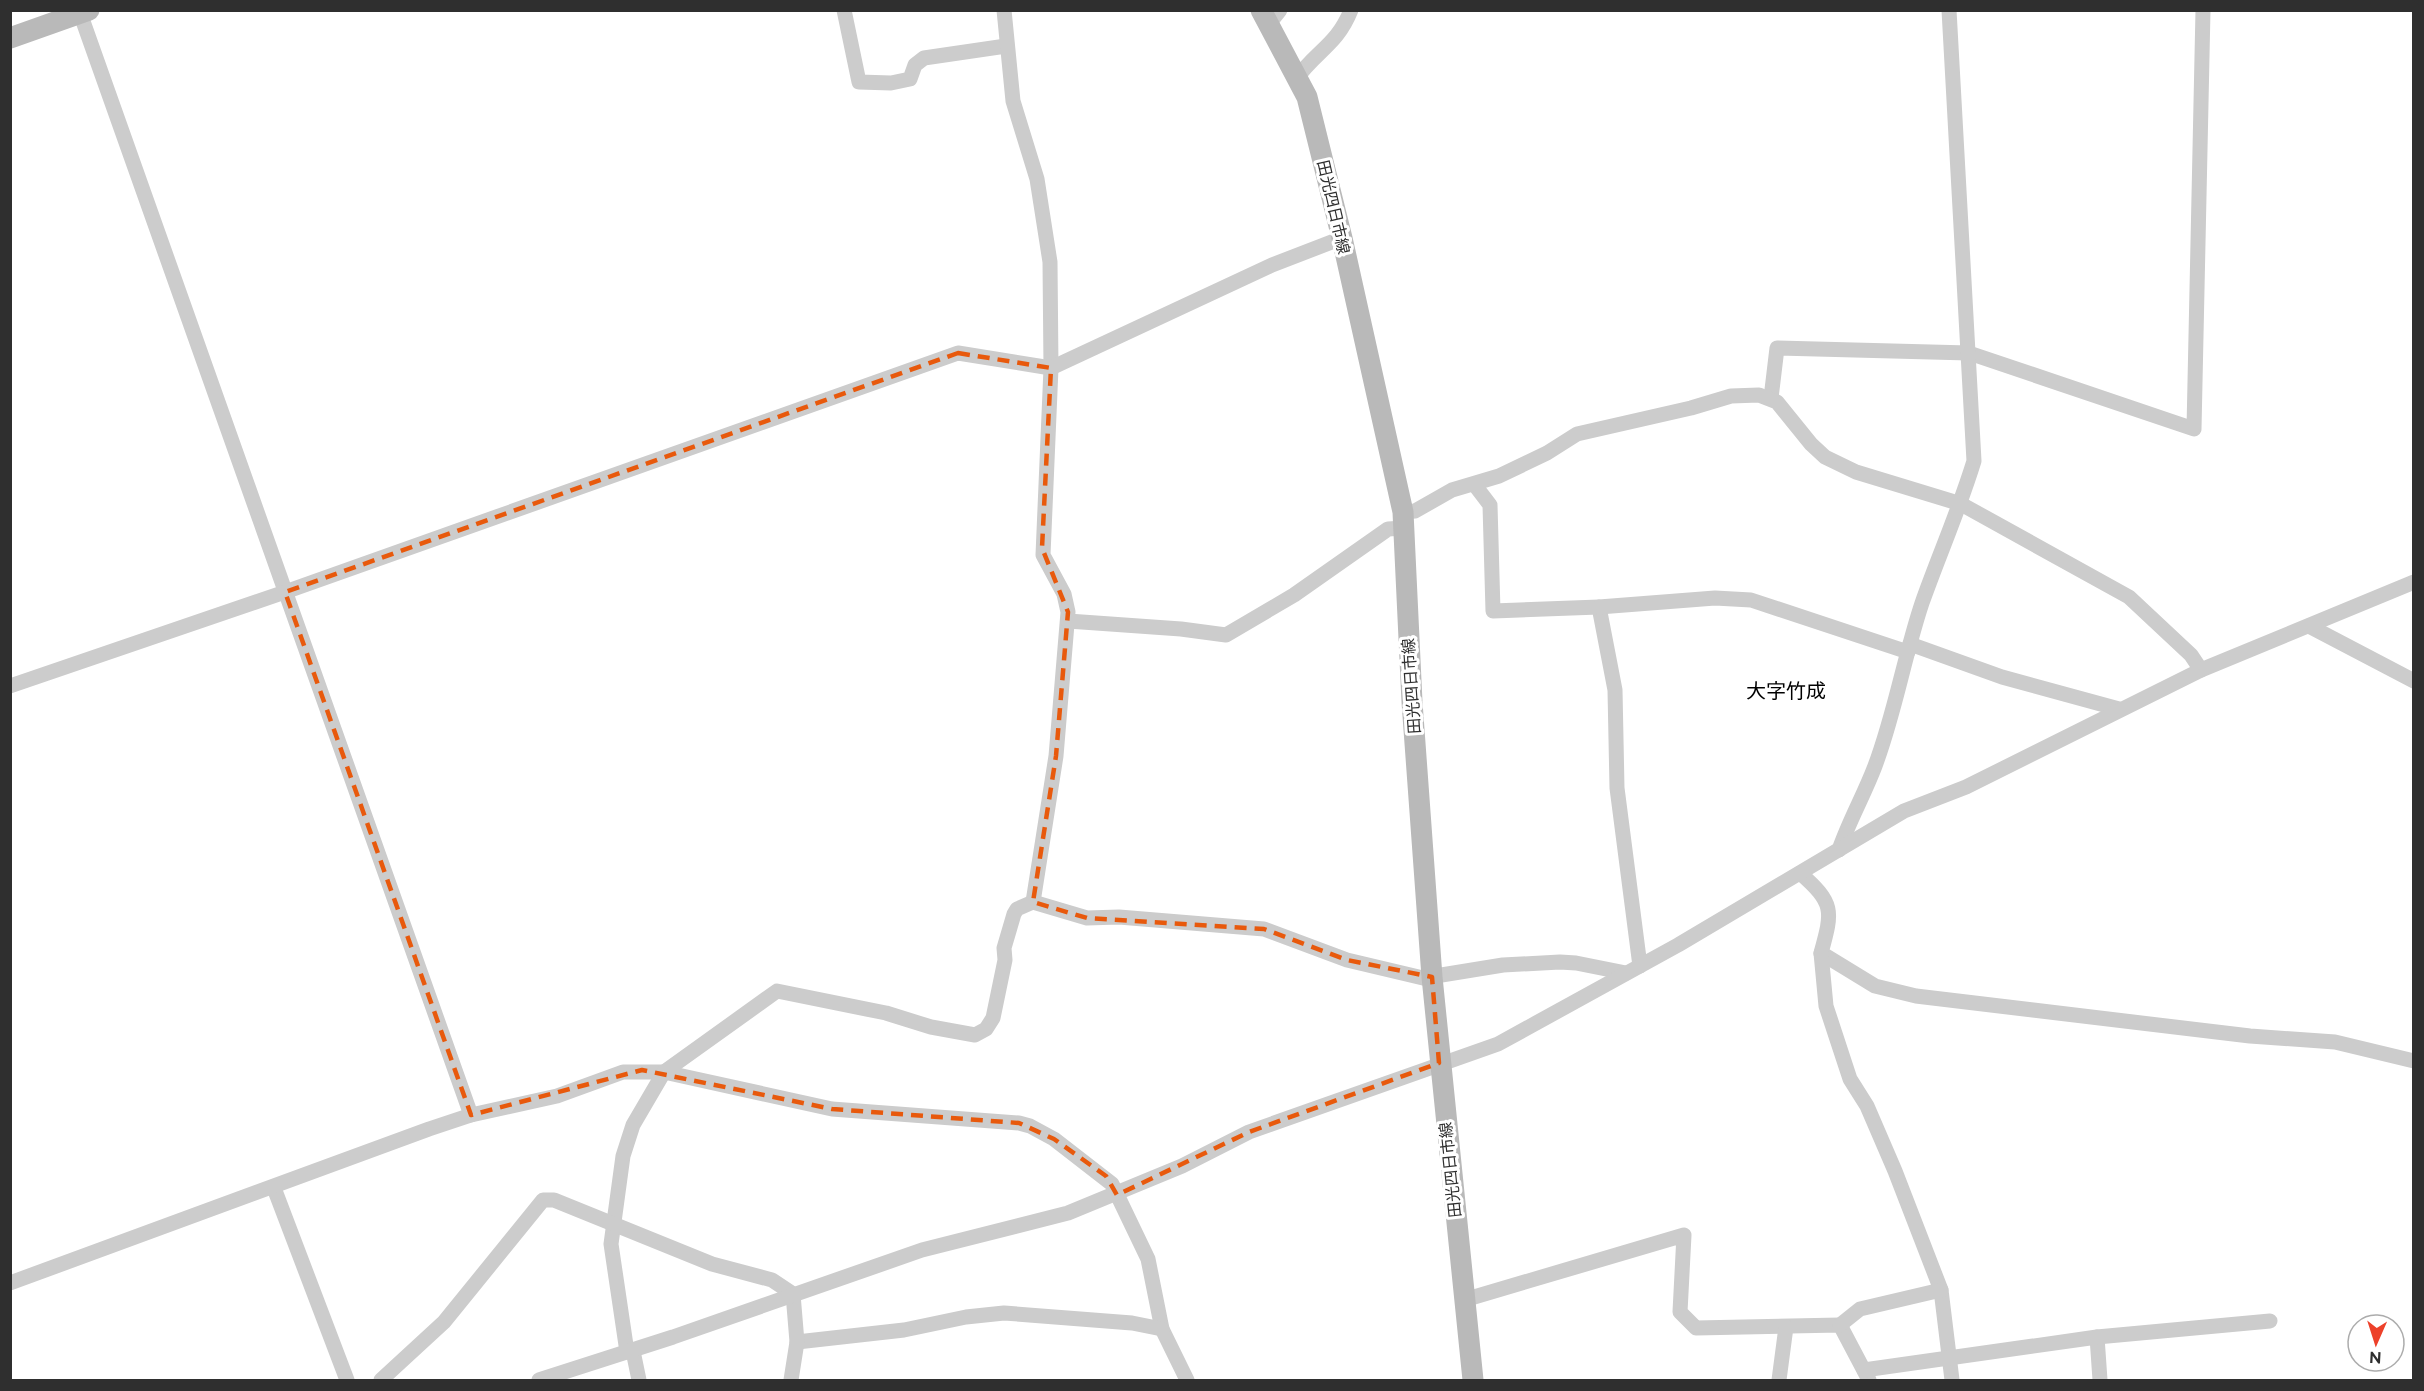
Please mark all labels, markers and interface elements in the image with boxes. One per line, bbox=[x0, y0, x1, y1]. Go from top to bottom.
street label: 田光四日市線 bbox=[1313, 158, 1354, 256]
street label: 田光四日市線 bbox=[1399, 637, 1424, 735]
district label: 大字竹成 bbox=[1746, 679, 1826, 703]
street label: 田光四日市線 bbox=[1436, 1121, 1465, 1219]
north arrow bbox=[2346, 1313, 2406, 1373]
text: N bbox=[2369, 1348, 2382, 1367]

